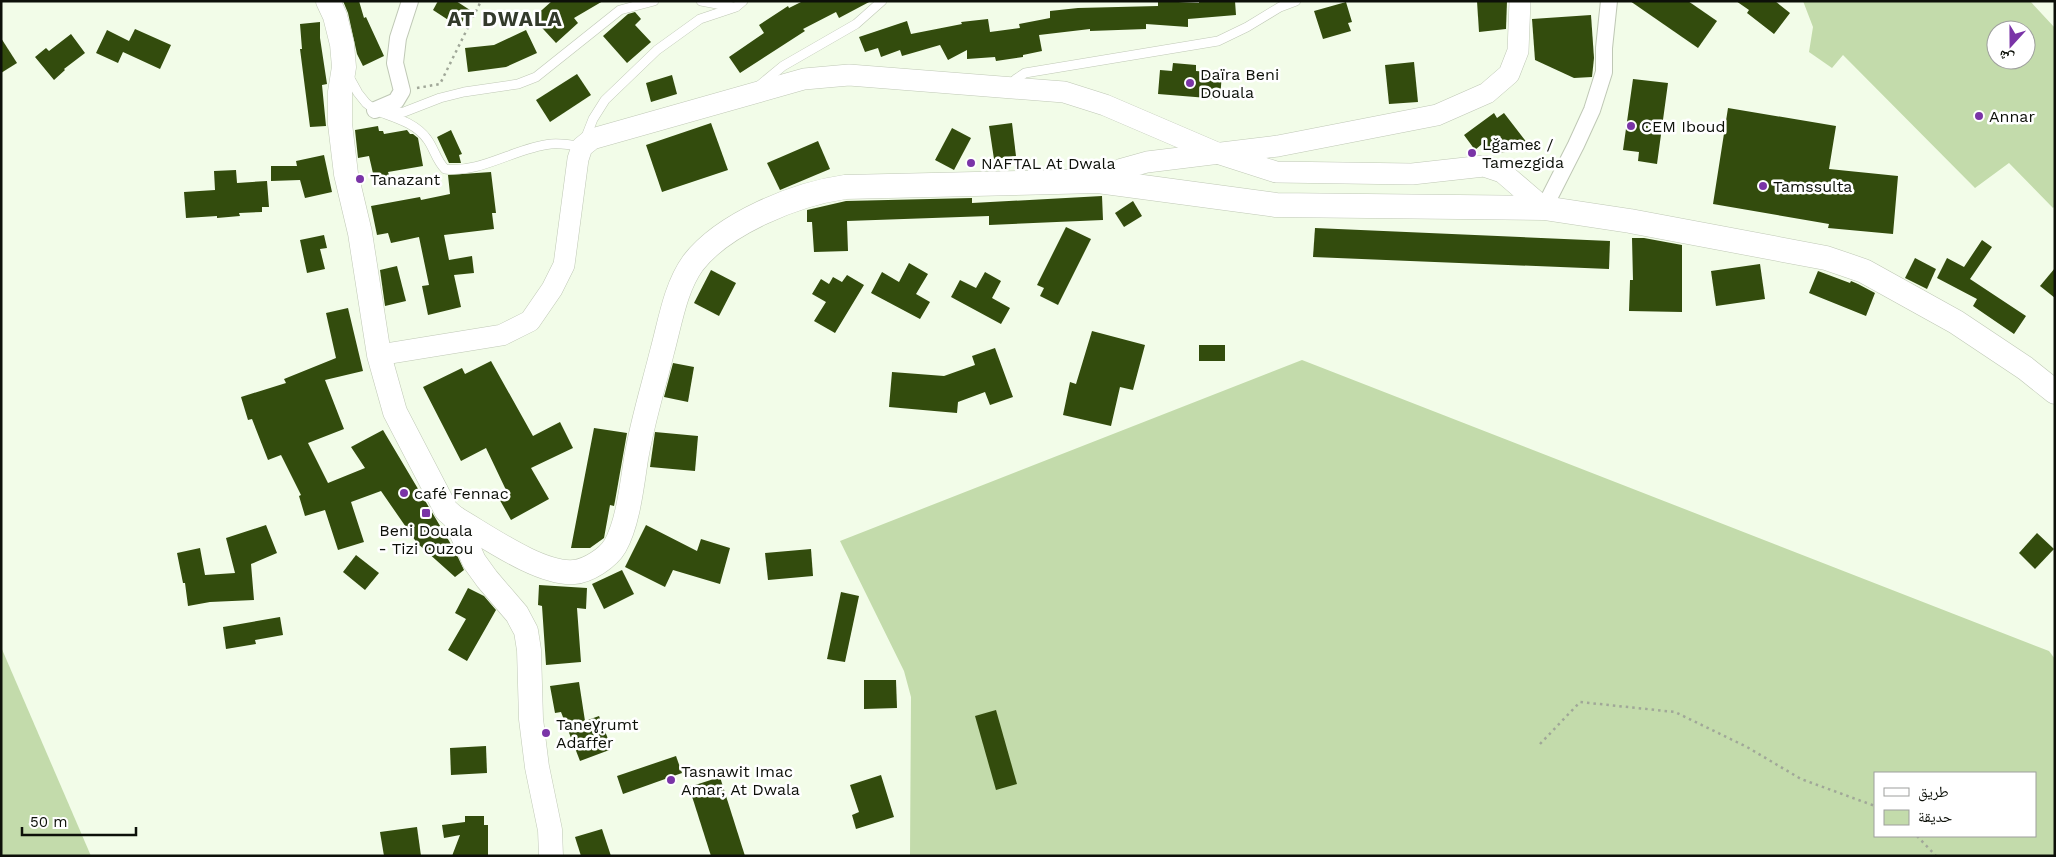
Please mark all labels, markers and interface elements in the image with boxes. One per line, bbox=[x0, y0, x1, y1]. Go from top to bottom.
district label: AT DWALA bbox=[447, 6, 563, 31]
north arrow bbox=[1986, 20, 2036, 70]
text: ش bbox=[1996, 46, 2017, 67]
place label: Daïra Beni Douala bbox=[1200, 65, 1279, 102]
marker: Daïra Beni Douala bbox=[1184, 77, 1196, 89]
place label: Annar bbox=[1989, 107, 2035, 126]
marker: Annar bbox=[1973, 110, 1985, 122]
place label: CEM Iboud bbox=[1641, 117, 1726, 136]
marker: CEM Iboud bbox=[1625, 120, 1637, 132]
place label: Lǧameɛ / Tamezgida bbox=[1482, 135, 1564, 172]
marker: Lǧameɛ / Tamezgida bbox=[1466, 147, 1478, 159]
place label: NAFTAL At Dwala bbox=[981, 154, 1116, 173]
marker: NAFTAL At Dwala bbox=[965, 157, 977, 169]
place label: Tanazant bbox=[370, 170, 440, 189]
marker: Tanazant bbox=[354, 173, 366, 185]
place label: Tamssulta bbox=[1773, 177, 1852, 196]
marker: Tamssulta bbox=[1757, 180, 1769, 192]
place label: café Fennac bbox=[414, 484, 509, 503]
marker: café Fennac bbox=[398, 487, 410, 499]
marker: Beni Douala - Tizi Ouzou bbox=[420, 507, 432, 519]
place label: Beni Douala - Tizi Ouzou bbox=[379, 521, 473, 558]
place label: Taneɣṛumt Adaffer bbox=[556, 715, 639, 752]
marker: Taneɣṛumt Adaffer bbox=[540, 727, 552, 739]
place label: Tasnawit Imac Amar, At Dwala bbox=[681, 762, 800, 799]
legend bbox=[1874, 772, 2036, 837]
marker: Tasnawit Imac Amar, At Dwala bbox=[665, 774, 677, 786]
text: طريق bbox=[1918, 783, 1949, 802]
scale bar bbox=[22, 804, 136, 836]
text: حديقة bbox=[1918, 808, 1953, 826]
text: 50 m bbox=[30, 813, 67, 831]

